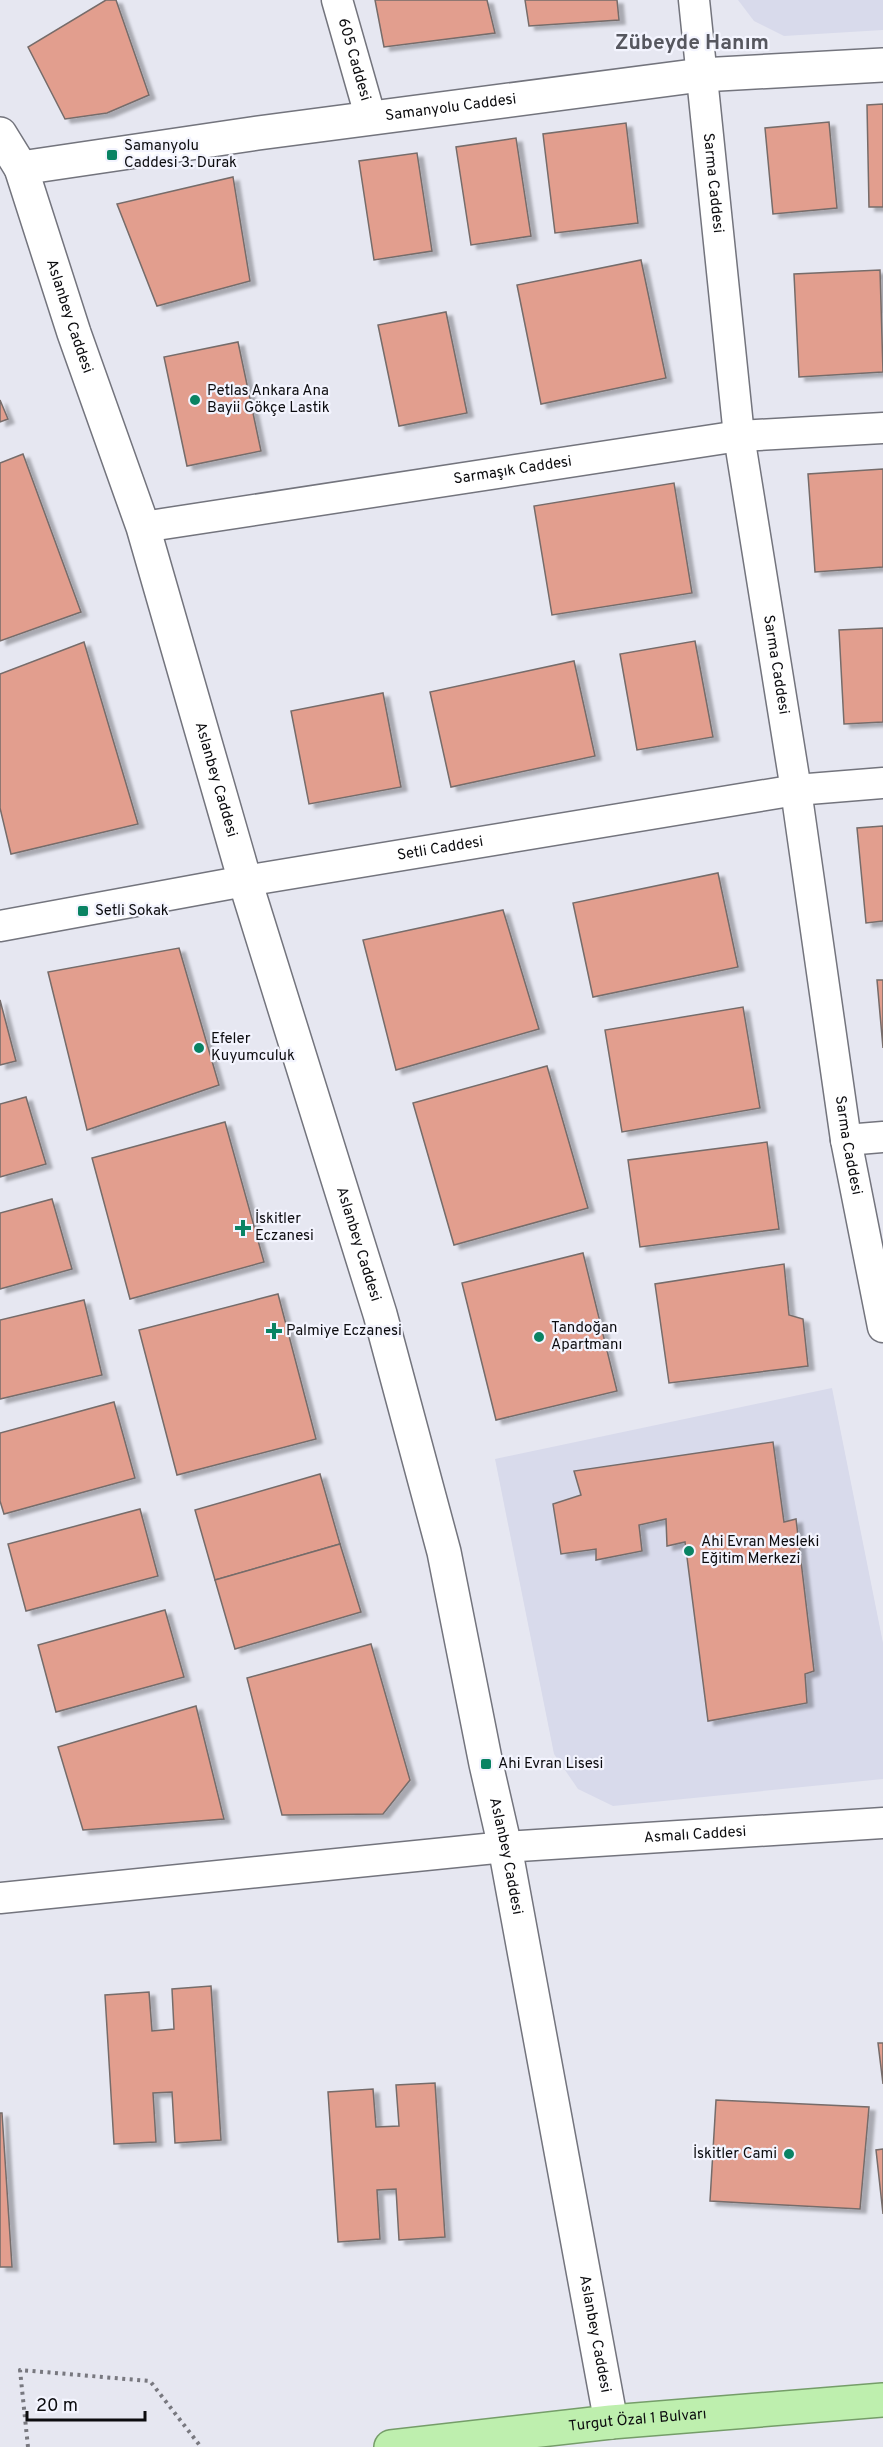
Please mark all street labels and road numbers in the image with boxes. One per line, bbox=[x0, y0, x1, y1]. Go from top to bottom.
street label: 605 Caddesi bbox=[333, 16, 375, 103]
street label: Samanyolu Caddesi bbox=[384, 90, 517, 126]
street label: Sarma Caddesi bbox=[698, 132, 728, 234]
street label: Aslanbey Caddesi bbox=[41, 257, 97, 376]
street label: Sarmaşık Caddesi bbox=[452, 452, 573, 489]
street label: Sarma Caddesi bbox=[758, 614, 793, 716]
street label: Aslanbey Caddesi bbox=[190, 720, 241, 839]
street label: Setli Caddesi bbox=[396, 832, 485, 865]
street label: Sarma Caddesi bbox=[830, 1094, 866, 1197]
street label: Aslanbey Caddesi bbox=[331, 1185, 385, 1304]
street label: Aslanbey Caddesi bbox=[484, 1796, 527, 1916]
street label: Asmalı Caddesi bbox=[643, 1822, 747, 1848]
street label: Aslanbey Caddesi bbox=[575, 2274, 615, 2394]
street label: Turgut Özal 1 Bulvarı bbox=[568, 2405, 707, 2436]

